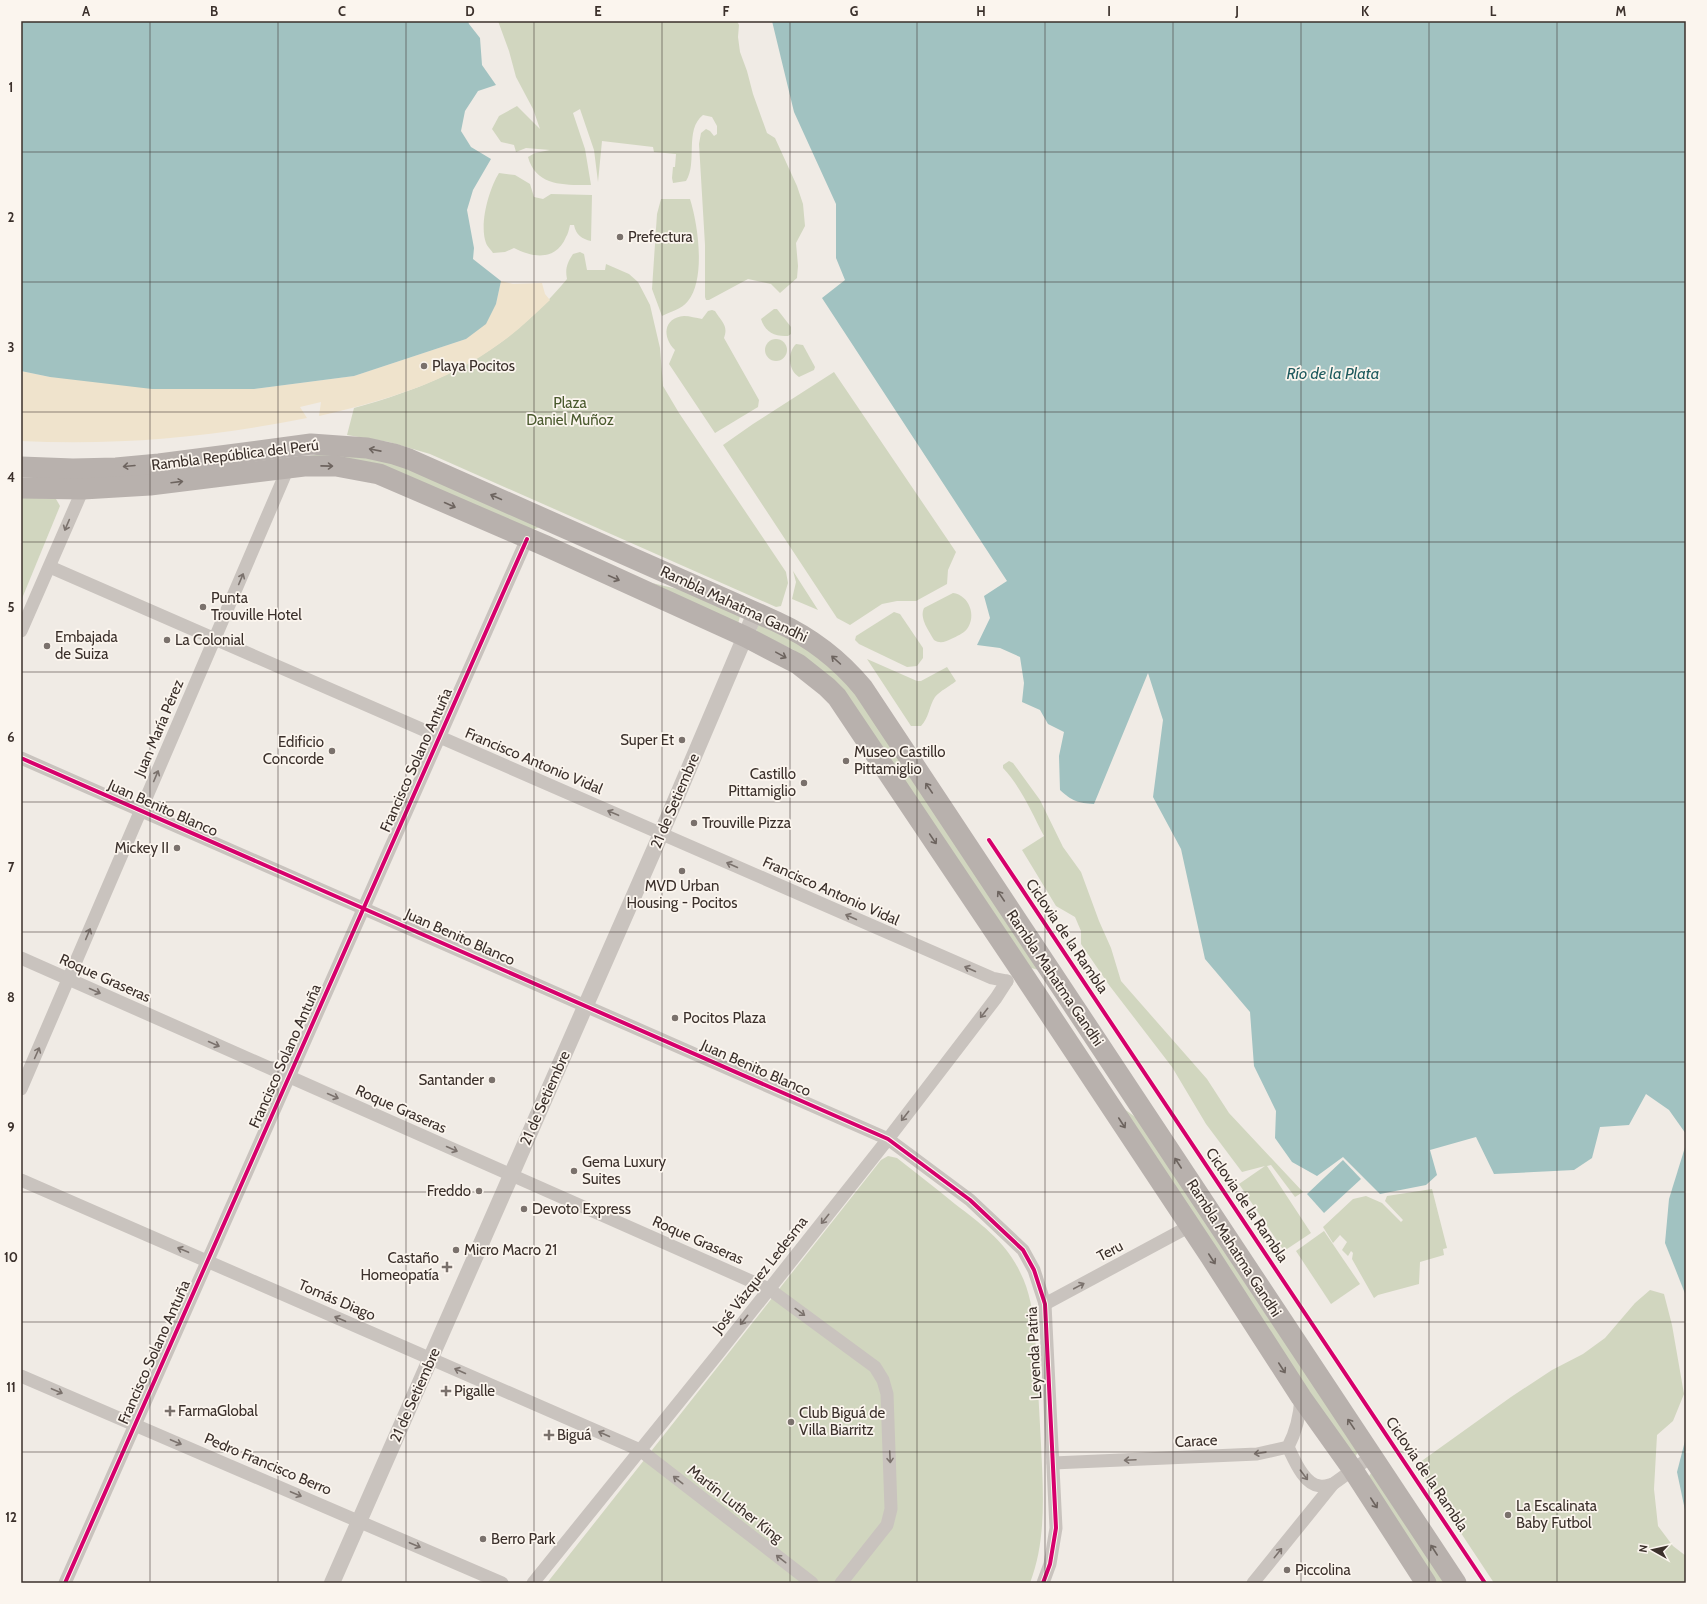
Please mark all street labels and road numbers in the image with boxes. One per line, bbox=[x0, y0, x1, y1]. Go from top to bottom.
street label: Rambla República del Perú bbox=[150, 436, 320, 474]
street label: Rambla Mahatma Gandhi bbox=[658, 562, 810, 646]
street label: Juan María Pérez bbox=[130, 677, 188, 780]
street label: Francisco Solano Antuña bbox=[376, 684, 456, 835]
street label: Francisco Antonio Vidal bbox=[462, 724, 606, 798]
street label: 21 de Setiembre bbox=[647, 750, 703, 851]
street label: Juan Benito Blanco bbox=[104, 775, 221, 840]
street label: Francisco Antonio Vidal bbox=[760, 853, 903, 929]
street label: Ciclovia de la Rambla bbox=[1022, 875, 1112, 997]
street label: Juan Benito Blanco bbox=[401, 904, 518, 969]
street label: Rambla Mahatma Gandhi bbox=[1003, 907, 1107, 1049]
street label: Roque Graseras bbox=[57, 950, 153, 1006]
street label: Francisco Solano Antuña bbox=[245, 980, 325, 1131]
street label: Juan Benito Blanco bbox=[697, 1035, 814, 1100]
street label: 21 de Setiembre bbox=[516, 1048, 574, 1148]
street label: Roque Graseras bbox=[353, 1081, 449, 1137]
street label: Ciclovia de la Rambla bbox=[1202, 1144, 1292, 1266]
street label: Rambla Mahatma Gandhi bbox=[1183, 1176, 1285, 1320]
street label: Roque Graseras bbox=[650, 1212, 746, 1268]
street label: José Vázquez Ledesma bbox=[708, 1212, 812, 1338]
street label: Teru bbox=[1094, 1237, 1126, 1265]
street label: Francisco Solano Antuña bbox=[114, 1276, 194, 1427]
street label: Tomás Diago bbox=[296, 1276, 378, 1324]
street label: Leyenda Patria bbox=[1023, 1305, 1045, 1400]
street label: 21 de Setiembre bbox=[386, 1345, 444, 1445]
street label: Ciclovia de la Rambla bbox=[1382, 1413, 1472, 1535]
street label: Pedro Francisco Berro bbox=[202, 1429, 334, 1499]
street label: Carace bbox=[1174, 1431, 1218, 1451]
street label: Martín Luther King bbox=[684, 1461, 787, 1547]

